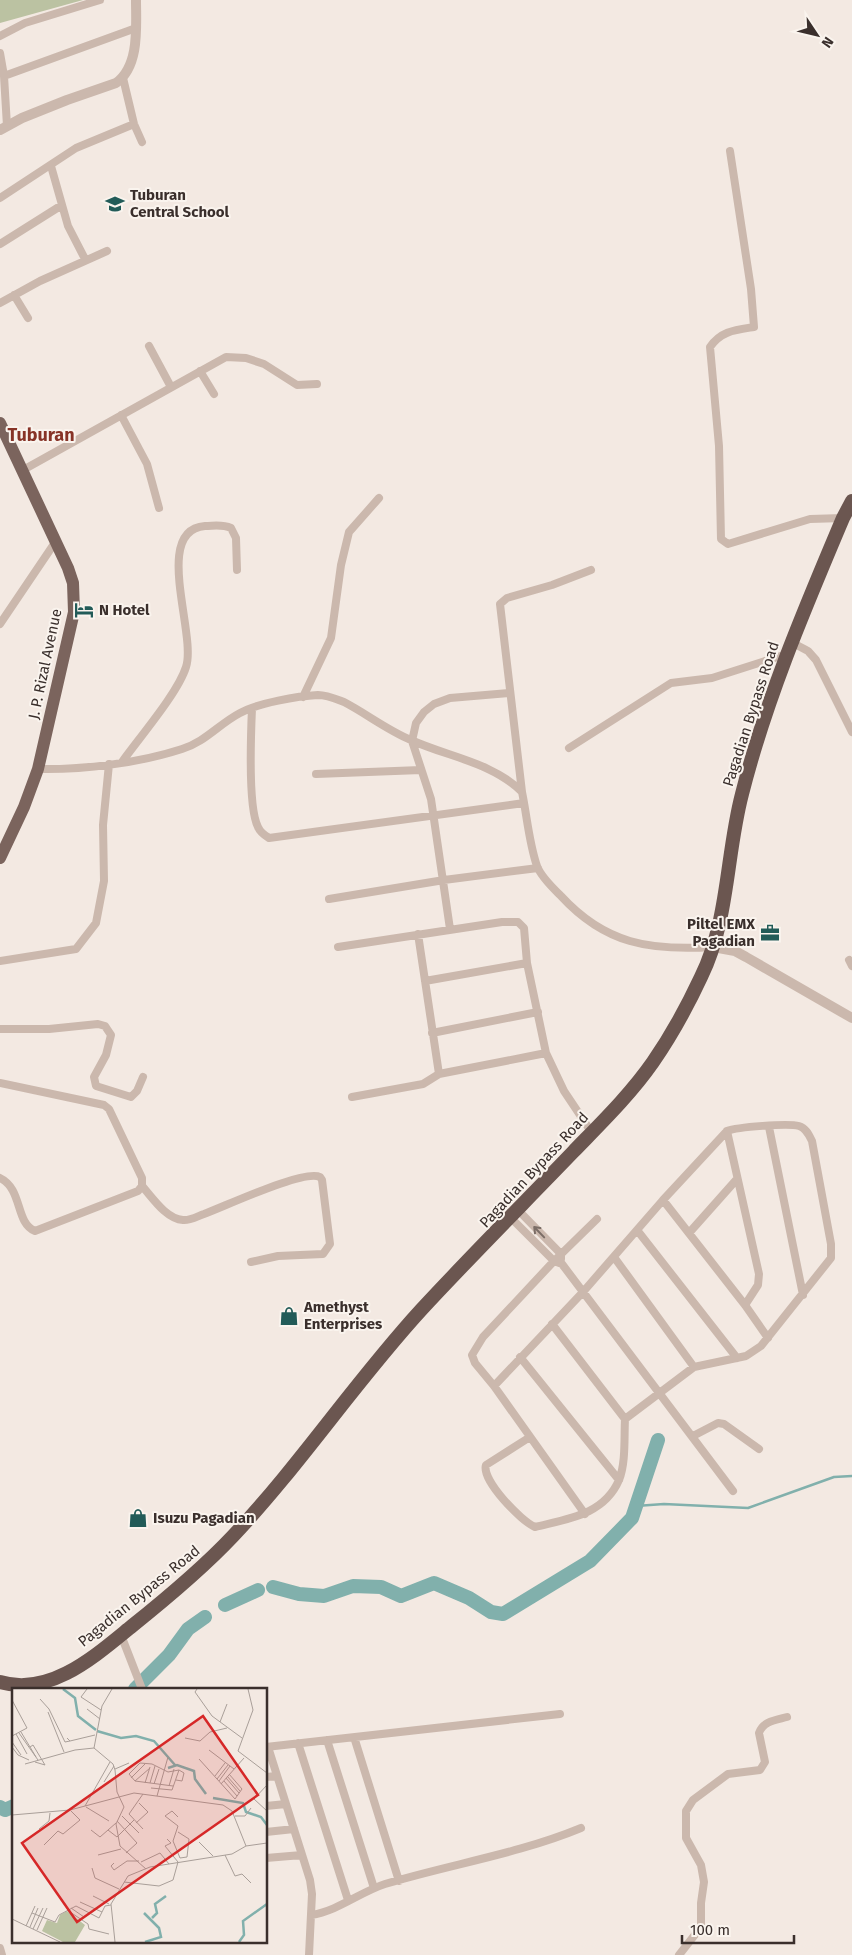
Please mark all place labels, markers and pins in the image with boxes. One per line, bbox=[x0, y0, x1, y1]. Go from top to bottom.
place label: Tuburan Central School bbox=[130, 186, 230, 221]
school or university icon: Tuburan Central School bbox=[104, 193, 126, 215]
hotel icon: N Hotel bbox=[73, 599, 95, 621]
place label: N Hotel bbox=[99, 601, 150, 619]
place label: Piltel EMX Pagadian bbox=[687, 915, 755, 950]
office icon: Piltel EMX Pagadian bbox=[759, 922, 781, 944]
place label: Amethyst Enterprises bbox=[303, 1298, 382, 1333]
shop icon: Amethyst Enterprises bbox=[278, 1305, 300, 1327]
shop icon: Isuzu Pagadian bbox=[127, 1507, 149, 1529]
place label: Isuzu Pagadian bbox=[153, 1509, 255, 1527]

